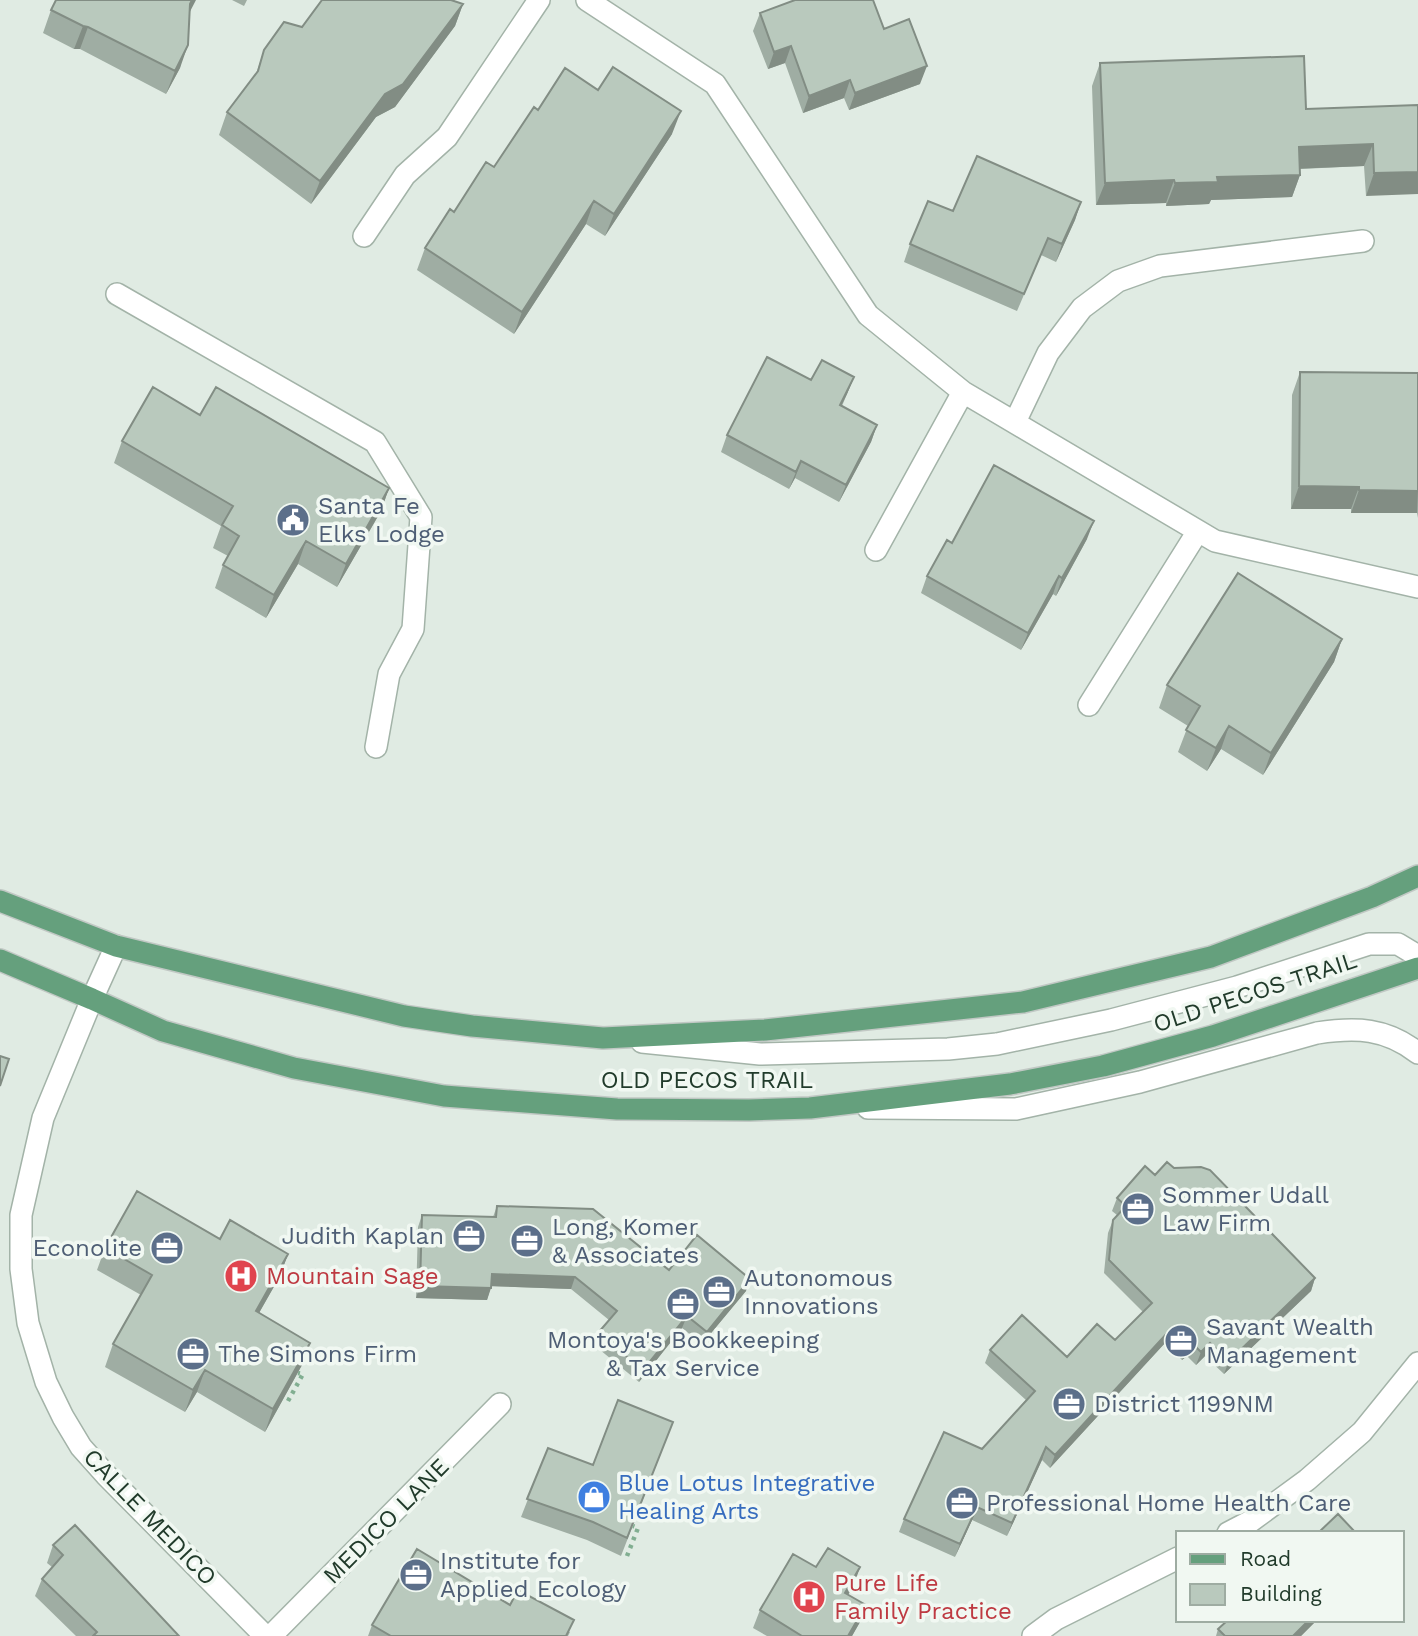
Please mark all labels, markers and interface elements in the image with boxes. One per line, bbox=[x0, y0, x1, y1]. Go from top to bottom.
place label: Santa Fe Elks Lodge bbox=[318, 492, 445, 548]
public building icon: Santa Fe Elks Lodge bbox=[274, 501, 312, 539]
street label: OLD PECOS TRAIL bbox=[1150, 946, 1360, 1038]
street label: OLD PECOS TRAIL bbox=[601, 1066, 813, 1094]
place label: Sommer Udall Law Firm bbox=[1162, 1181, 1330, 1237]
office icon: Sommer Udall Law Firm bbox=[1119, 1190, 1157, 1228]
place label: Long, Komer & Associates bbox=[552, 1213, 699, 1269]
office icon: Judith Kaplan bbox=[450, 1217, 488, 1255]
place label: Judith Kaplan bbox=[281, 1222, 444, 1250]
office icon: Long, Komer & Associates bbox=[508, 1222, 546, 1260]
office icon: Econolite bbox=[148, 1229, 186, 1267]
place label: Econolite bbox=[32, 1234, 142, 1262]
hospital icon: Mountain Sage bbox=[222, 1257, 260, 1295]
place label: Mountain Sage bbox=[266, 1262, 439, 1290]
place label: Autonomous Innovations bbox=[744, 1264, 893, 1320]
office icon: Autonomous Innovations bbox=[700, 1273, 738, 1311]
office icon: Montoya's Bookkeeping & Tax Service bbox=[664, 1285, 702, 1323]
place label: Savant Wealth Management bbox=[1206, 1313, 1374, 1369]
office icon: Savant Wealth Management bbox=[1162, 1322, 1200, 1360]
place label: Montoya's Bookkeeping & Tax Service bbox=[547, 1326, 819, 1382]
office icon: The Simons Firm bbox=[174, 1335, 212, 1373]
place label: The Simons Firm bbox=[218, 1340, 417, 1368]
office icon: District 1199NM bbox=[1050, 1385, 1088, 1423]
place label: District 1199NM bbox=[1094, 1390, 1274, 1418]
street label: CALLE MEDICO bbox=[78, 1443, 222, 1591]
street label: MEDICO LANE bbox=[317, 1452, 455, 1590]
place label: Blue Lotus Integrative Healing Arts bbox=[618, 1469, 875, 1525]
shop icon: Blue Lotus Integrative Healing Arts bbox=[575, 1478, 613, 1516]
office icon: Professional Home Health Care bbox=[943, 1484, 981, 1522]
place label: Professional Home Health Care bbox=[986, 1489, 1351, 1517]
legend bbox=[1176, 1531, 1404, 1622]
text: Road bbox=[1240, 1546, 1291, 1571]
place label: Institute for Applied Ecology bbox=[440, 1547, 627, 1603]
office icon: Institute for Applied Ecology bbox=[397, 1556, 435, 1594]
place label: Pure Life Family Practice bbox=[834, 1569, 1012, 1625]
hospital icon: Pure Life Family Practice bbox=[790, 1578, 828, 1616]
text: Building bbox=[1240, 1581, 1322, 1606]

